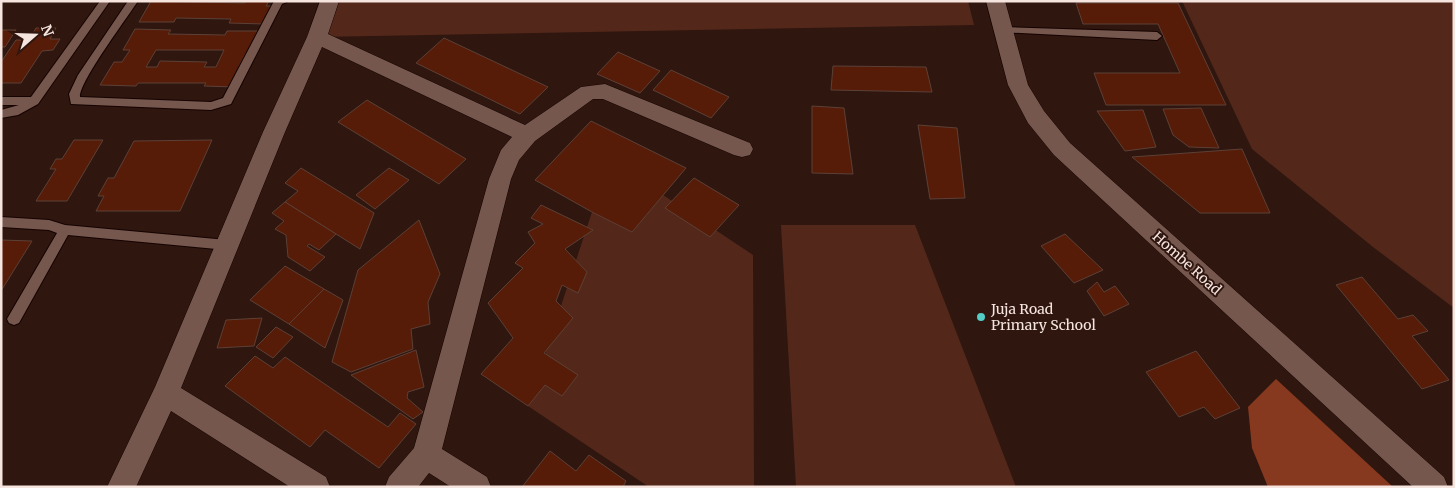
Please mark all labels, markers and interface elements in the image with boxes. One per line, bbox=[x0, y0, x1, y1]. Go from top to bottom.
north arrow bbox=[10, 10, 60, 60]
text: N bbox=[37, 22, 58, 39]
street label: Hombe Road bbox=[1149, 227, 1226, 299]
place label: Juja Road Primary School bbox=[990, 300, 1096, 334]
marker: Juja Road Primary School bbox=[975, 311, 987, 323]

